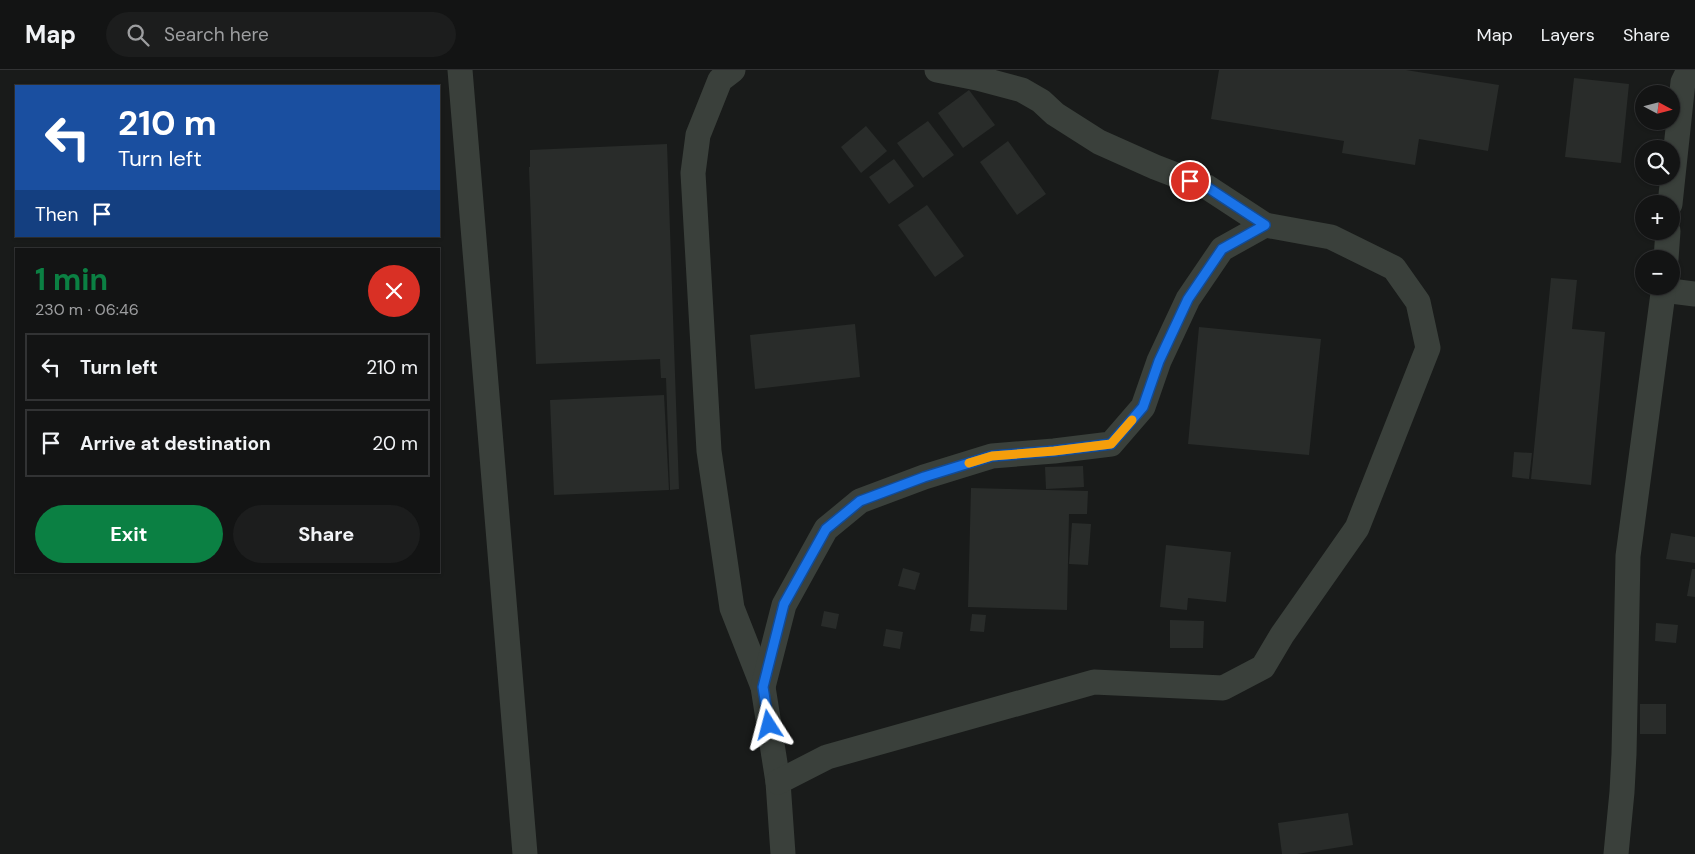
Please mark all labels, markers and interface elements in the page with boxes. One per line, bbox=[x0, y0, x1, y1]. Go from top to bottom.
search box bbox=[106, 12, 456, 57]
text: Map bbox=[25, 19, 76, 50]
icon: search bbox=[124, 21, 152, 49]
text: Search here bbox=[164, 22, 269, 47]
text: Map bbox=[1477, 23, 1513, 47]
text: Layers bbox=[1541, 23, 1595, 47]
text: Share bbox=[1623, 23, 1670, 47]
north arrow bbox=[1635, 85, 1680, 130]
map controls bbox=[1635, 85, 1680, 295]
text: 210 m bbox=[118, 100, 217, 146]
icon: left bbox=[35, 105, 100, 170]
button: search bbox=[1635, 140, 1680, 185]
text: Turn left bbox=[118, 144, 202, 173]
pin bbox=[1169, 160, 1211, 202]
icon: arrive bbox=[1176, 167, 1204, 195]
button: + bbox=[1635, 195, 1680, 240]
icon: arrive bbox=[88, 200, 116, 228]
text: Then bbox=[35, 202, 78, 227]
button: − bbox=[1635, 250, 1680, 295]
text: 1 min bbox=[35, 260, 108, 299]
button: close bbox=[368, 265, 420, 317]
text: 230 m · 06:46 bbox=[35, 299, 139, 320]
icon: left bbox=[37, 353, 65, 381]
text: Turn left bbox=[80, 355, 158, 380]
text: 210 m bbox=[366, 355, 418, 380]
icon: arrive bbox=[37, 429, 65, 457]
text: Arrive at destination bbox=[80, 431, 271, 456]
text: 20 m bbox=[372, 431, 418, 456]
button: Exit bbox=[35, 505, 223, 563]
button: Share bbox=[233, 505, 420, 563]
position arrow bbox=[742, 698, 794, 750]

